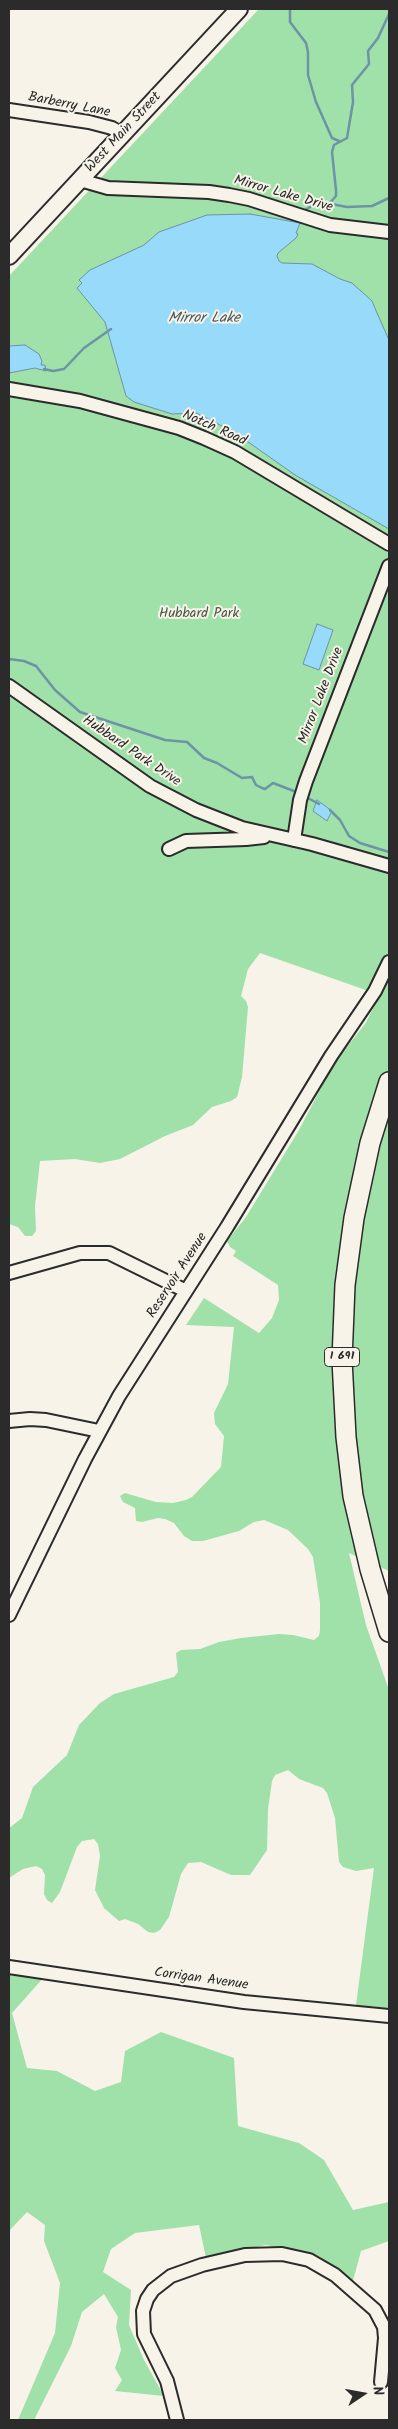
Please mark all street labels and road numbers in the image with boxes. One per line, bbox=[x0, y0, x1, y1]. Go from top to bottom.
street label: West Main Street bbox=[82, 89, 166, 177]
street label: Barberry Lane bbox=[27, 90, 111, 122]
street label: Mirror Lake Drive bbox=[232, 173, 334, 217]
street label: Notch Road bbox=[179, 407, 249, 451]
street label: Mirror Lake Drive bbox=[296, 645, 348, 747]
street label: Hubbard Park Drive bbox=[79, 713, 183, 791]
street label: Reservoir Avenue bbox=[144, 1230, 212, 1322]
road number: I 691 bbox=[324, 1348, 360, 1366]
street label: Corrigan Avenue bbox=[153, 1965, 249, 1995]

